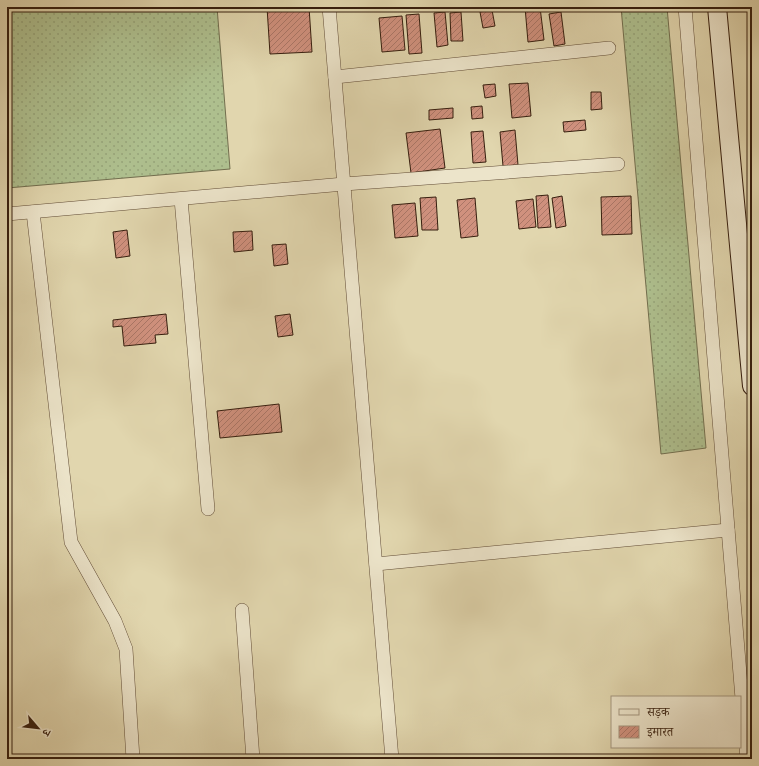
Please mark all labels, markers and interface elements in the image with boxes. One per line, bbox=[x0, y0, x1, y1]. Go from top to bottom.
legend bbox=[611, 696, 741, 748]
text: सड़क bbox=[646, 705, 671, 719]
north arrow bbox=[18, 708, 58, 748]
text: इमारत bbox=[646, 725, 674, 739]
text: उ bbox=[39, 726, 54, 739]

